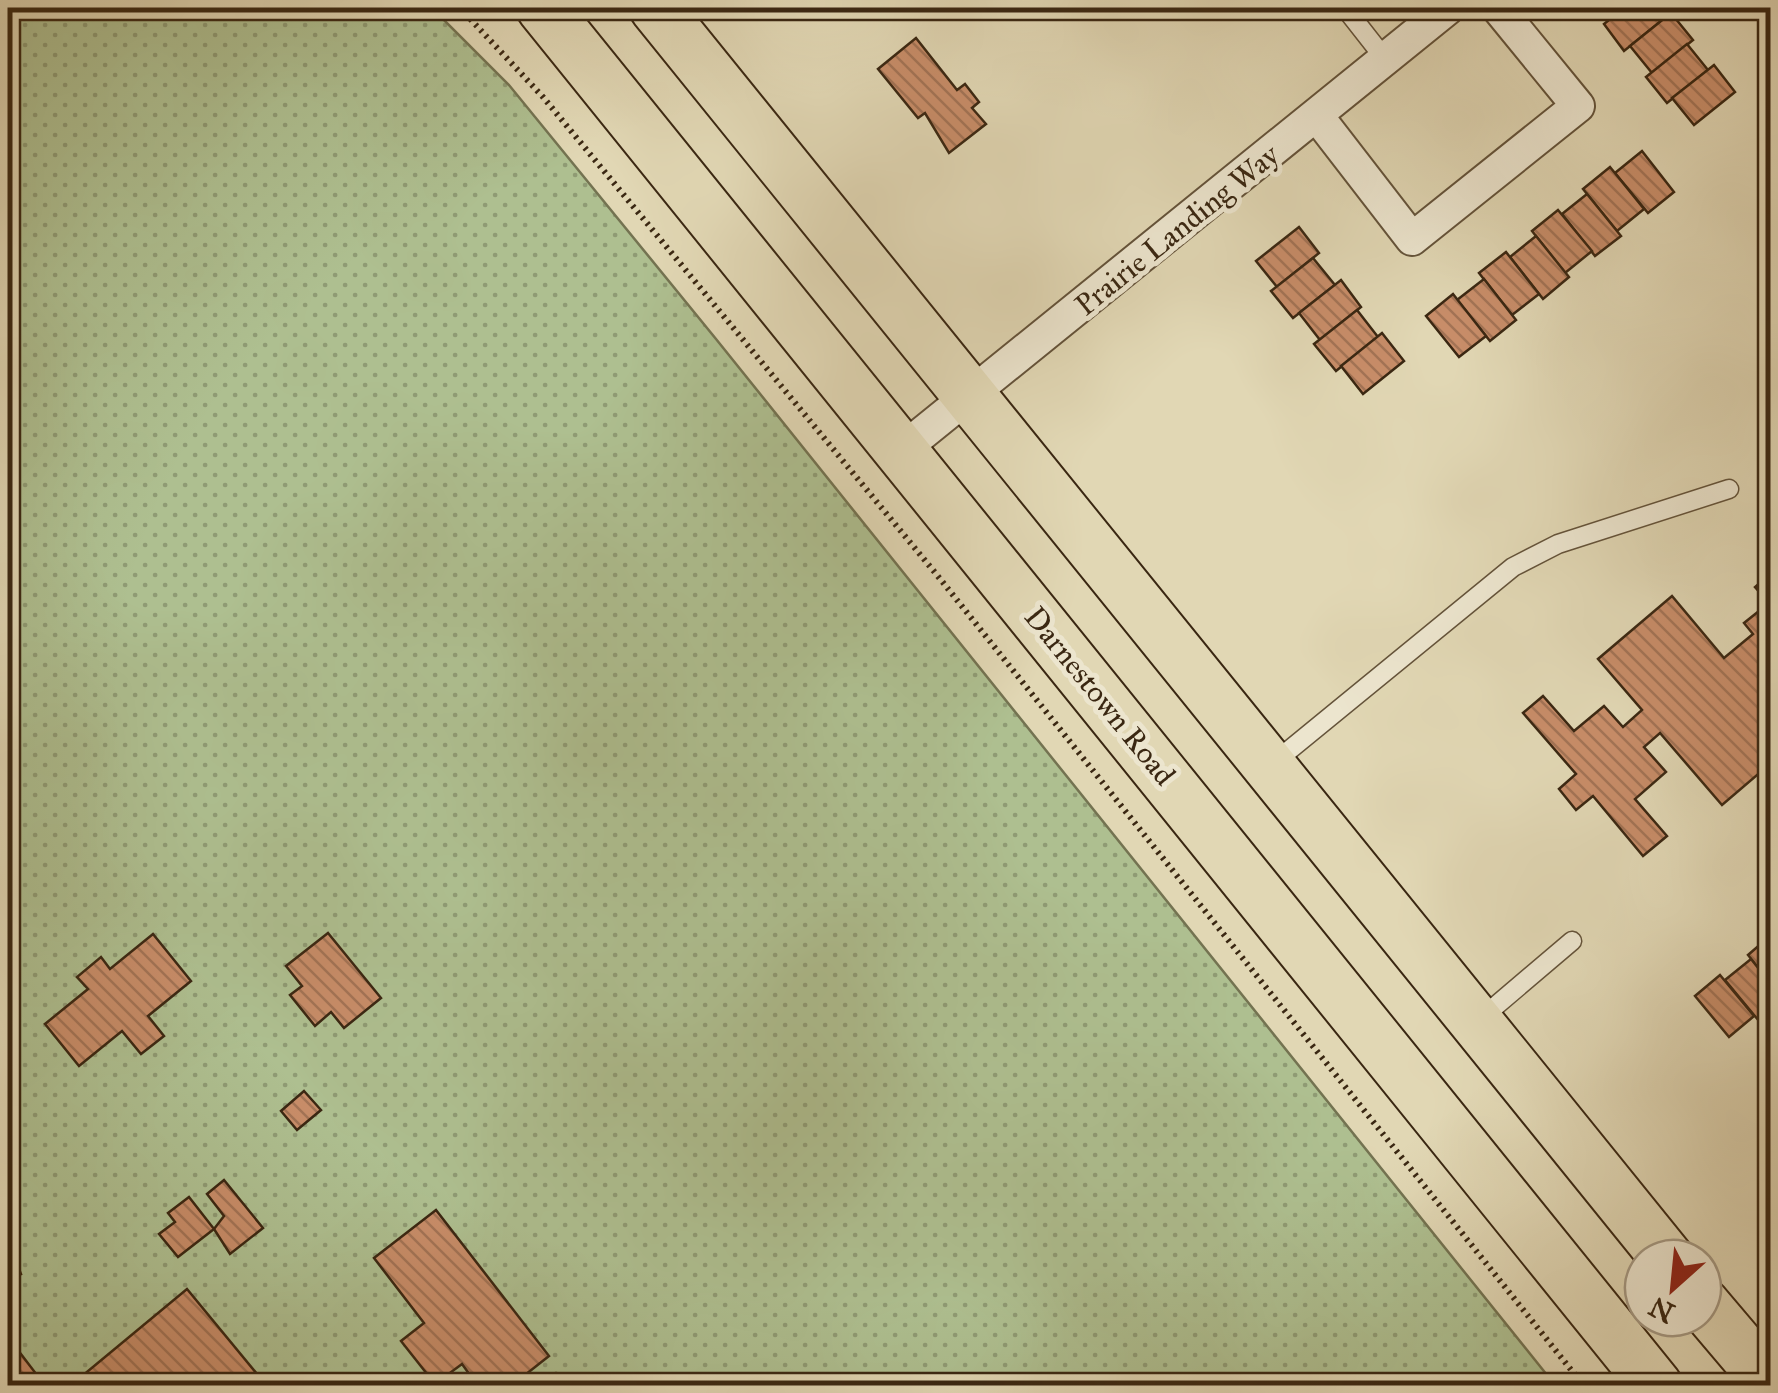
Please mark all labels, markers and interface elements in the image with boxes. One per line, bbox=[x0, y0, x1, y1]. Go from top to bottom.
street label: Prairie Landing Way bbox=[1068, 136, 1287, 323]
street label: Darnestown Road bbox=[1017, 599, 1183, 793]
north arrow bbox=[1623, 1238, 1723, 1338]
text: N bbox=[1643, 1289, 1680, 1331]

